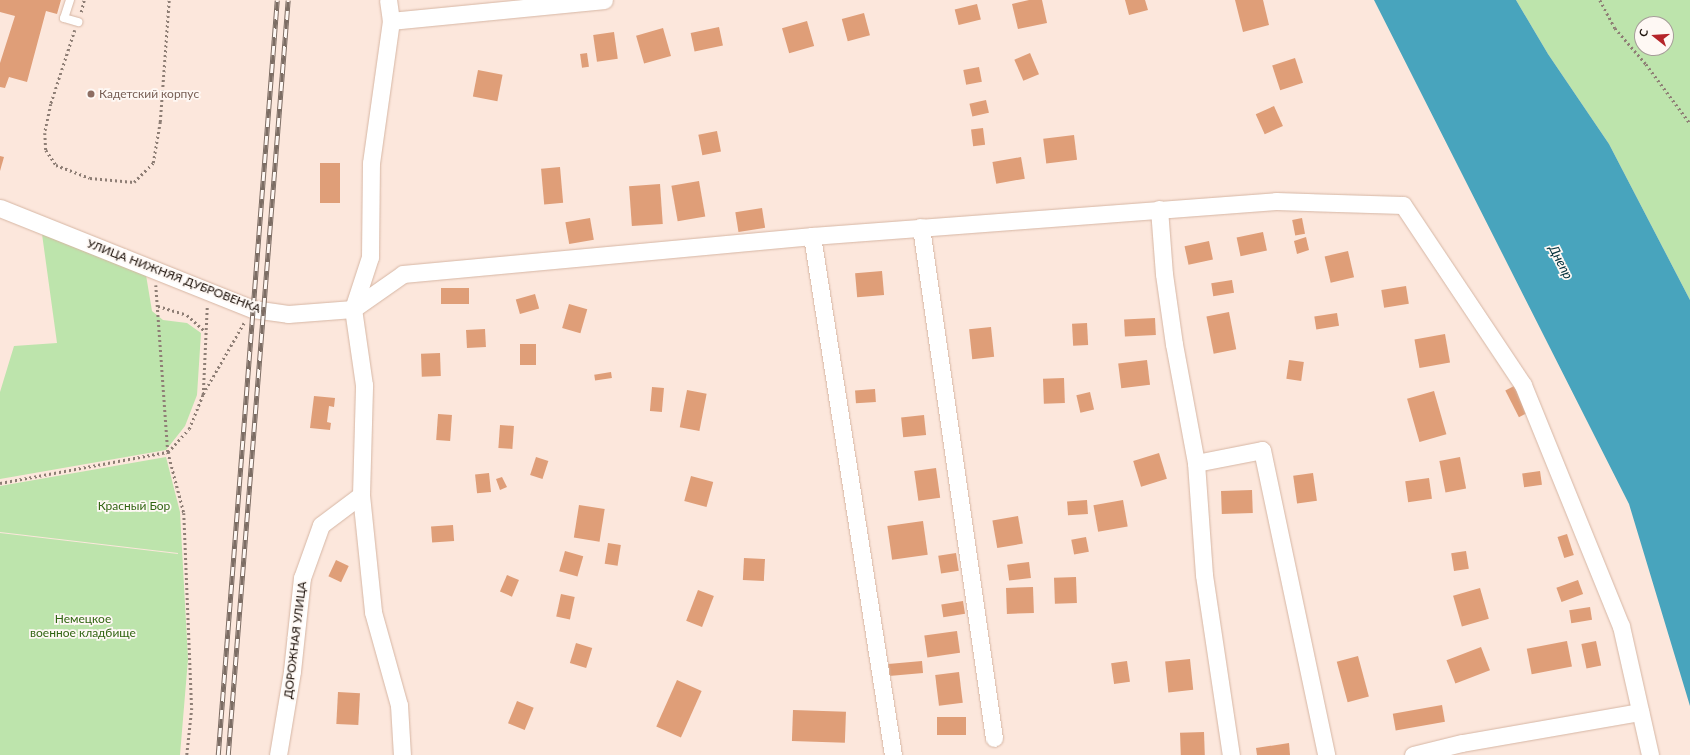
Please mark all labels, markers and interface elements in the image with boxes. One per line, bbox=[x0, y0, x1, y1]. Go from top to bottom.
north arrow bbox=[1634, 16, 1674, 56]
text: С bbox=[1636, 27, 1650, 38]
place label: Кадетский корпус bbox=[99, 87, 199, 101]
marker: Кадетский корпус bbox=[86, 89, 96, 99]
street label: УЛИЦА НИЖНЯЯ ДУБРОВЕНКА bbox=[85, 236, 263, 316]
water label: Днепр bbox=[1546, 242, 1576, 282]
park label: Красный Бор bbox=[98, 499, 170, 513]
street label: ДОРОЖНАЯ УЛИЦА bbox=[281, 580, 309, 700]
park label: Немецкое военное кладбище bbox=[30, 612, 136, 640]

